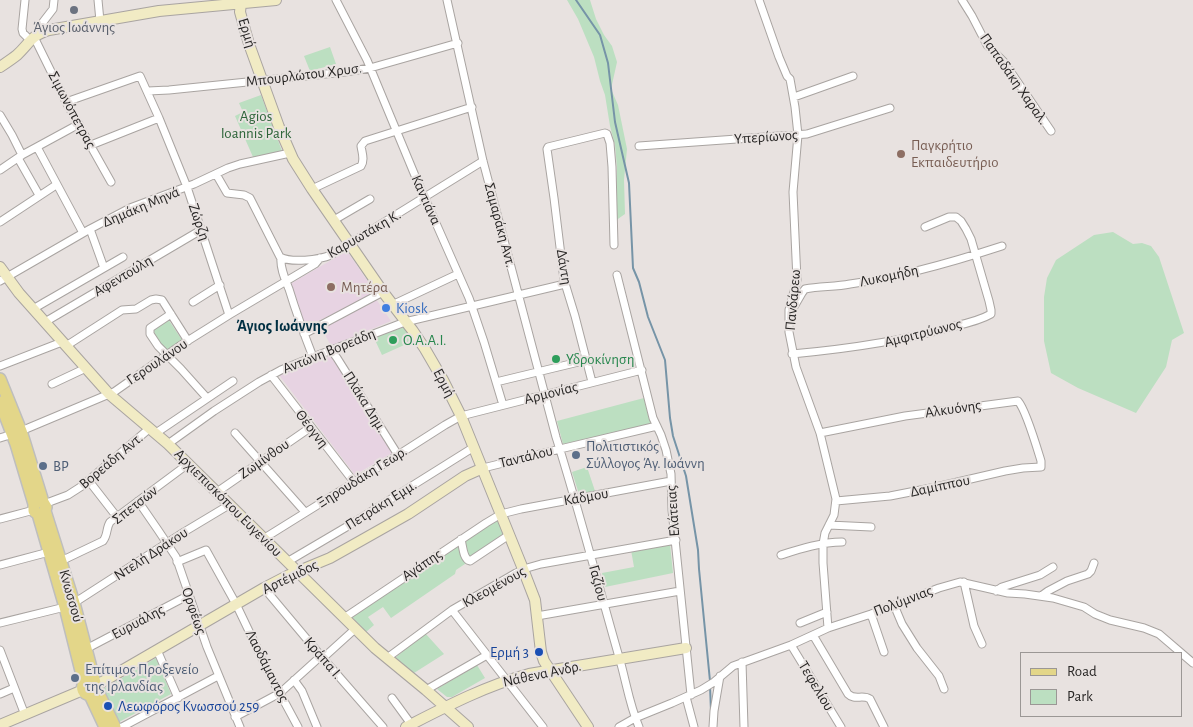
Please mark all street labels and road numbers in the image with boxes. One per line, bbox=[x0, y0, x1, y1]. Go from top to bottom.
street label: Ερμή bbox=[234, 16, 260, 50]
street label: Παπαδάκη Χαραλ. bbox=[976, 30, 1052, 128]
street label: Μπουρλώτου Χρυσ. bbox=[245, 59, 363, 91]
street label: Σιμωνόπετρας bbox=[44, 68, 100, 152]
street label: Υπερίωνος bbox=[734, 126, 798, 148]
street label: Καντιάνα bbox=[407, 172, 445, 228]
street label: Σαμαράκη Αντ. bbox=[480, 181, 520, 269]
street label: Δημάκη Μηνά bbox=[100, 183, 182, 231]
street label: Ζώρζη bbox=[184, 201, 214, 243]
street label: Καρυωτάκη Κ. bbox=[324, 206, 404, 262]
street label: Δάντη bbox=[552, 248, 576, 286]
street label: Αφεντούλη bbox=[90, 251, 156, 301]
street label: Λυκομήδη bbox=[858, 261, 920, 291]
street label: Πανδάρεω bbox=[781, 269, 805, 331]
street label: Αμφιτρύωνος bbox=[882, 315, 964, 351]
street label: Αντώνη Βορεάδη bbox=[280, 324, 378, 378]
street label: Γερουλάνου bbox=[123, 335, 191, 389]
street label: Ερμή bbox=[429, 365, 459, 401]
street label: Πλάκα Δημ. bbox=[339, 368, 391, 436]
street label: Αρμονίας bbox=[522, 378, 580, 408]
street label: Αλκυόνης bbox=[924, 396, 982, 422]
street label: Θέογνη bbox=[291, 406, 333, 452]
street label: Βορεάδη Αντ. bbox=[76, 429, 146, 493]
street label: Ζωμίνθου bbox=[235, 435, 293, 483]
street label: Ξηρουδάκη Γεωρ. bbox=[314, 442, 410, 512]
street label: Ταντάλου bbox=[497, 442, 555, 472]
street label: Αρχιεπισκόπου Ευγενίου bbox=[170, 445, 286, 561]
street label: Δαμίππου bbox=[908, 471, 972, 501]
street label: Πετράκη Εμμ. bbox=[342, 476, 420, 534]
street label: Σπετσών bbox=[109, 482, 161, 528]
street label: Κάδμου bbox=[562, 484, 610, 510]
street label: Ελάτειας bbox=[662, 485, 684, 537]
street label: Ντελή Δράκου bbox=[111, 523, 191, 585]
street label: Αγάπης bbox=[398, 545, 446, 585]
street label: Αρτέμιδος bbox=[259, 556, 321, 598]
street label: Κλεομένους bbox=[459, 562, 529, 612]
street label: Γαζίου bbox=[585, 563, 611, 603]
street label: Κνωσσού bbox=[55, 568, 87, 624]
street label: Πολύμνιας bbox=[871, 581, 935, 621]
street label: Ορφέως bbox=[178, 585, 210, 637]
street label: Ευρυάλης bbox=[109, 601, 167, 643]
street label: Λαοδάμαντος bbox=[241, 627, 293, 705]
street label: Κράπα Ι. bbox=[300, 633, 346, 683]
street label: Νάθενα Ανδρ. bbox=[501, 657, 583, 691]
street label: Τεφελίου bbox=[794, 658, 838, 714]

